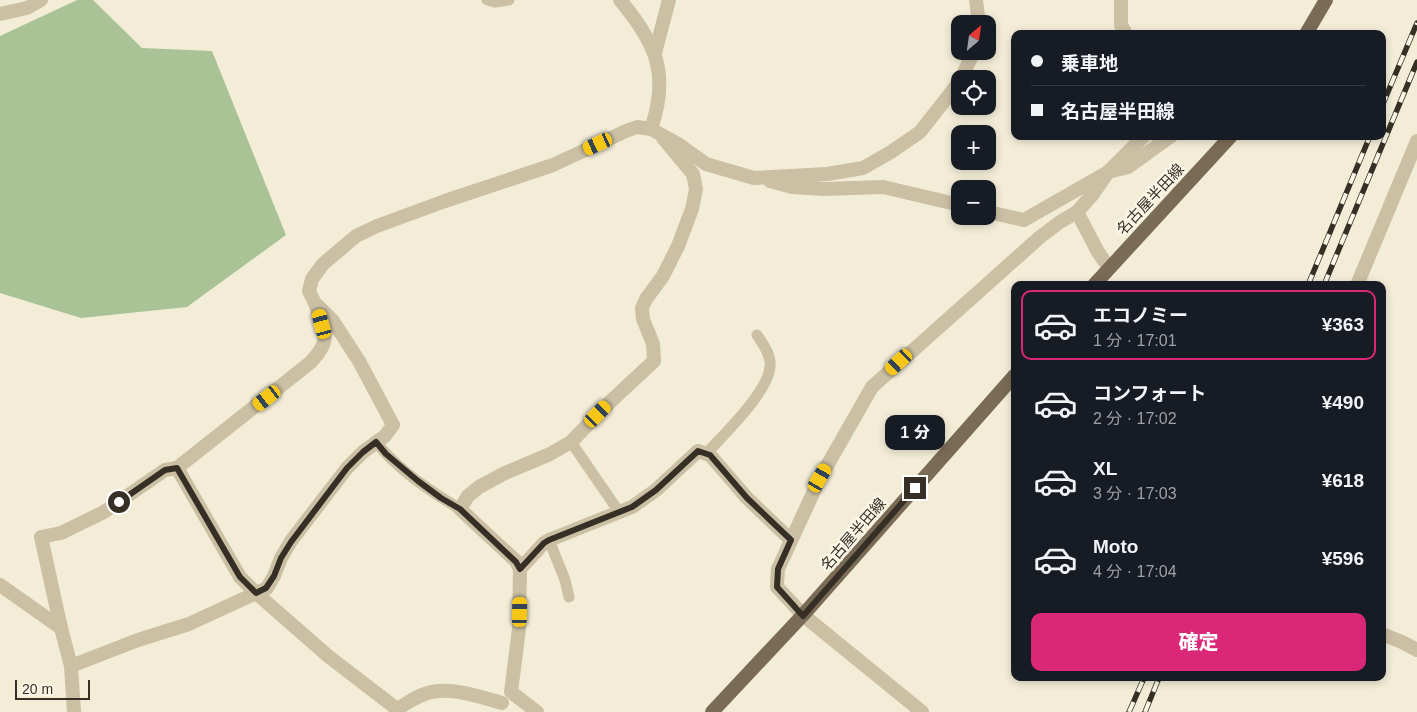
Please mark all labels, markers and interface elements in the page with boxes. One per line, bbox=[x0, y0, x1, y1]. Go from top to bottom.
north arrow bbox=[951, 15, 996, 60]
map controls bbox=[951, 15, 996, 225]
text: 乗車地 bbox=[1061, 53, 1118, 74]
button: locate bbox=[951, 70, 996, 115]
text: 名古屋半田線 bbox=[1061, 101, 1175, 122]
button: + bbox=[951, 125, 996, 170]
car bbox=[581, 131, 614, 157]
street label: 名古屋半田線 bbox=[1113, 160, 1187, 238]
button: − bbox=[951, 180, 996, 225]
icon: car bbox=[1033, 303, 1078, 348]
text: エコノミー bbox=[1093, 305, 1188, 326]
car bbox=[310, 308, 333, 340]
text: ¥363 bbox=[1322, 314, 1364, 335]
text: 1 分 · 17:01 bbox=[1093, 332, 1177, 349]
car bbox=[882, 346, 915, 378]
icon: car bbox=[1033, 381, 1078, 426]
car bbox=[250, 383, 283, 413]
text: コンフォート bbox=[1093, 383, 1206, 404]
text: ¥490 bbox=[1322, 392, 1364, 413]
car bbox=[582, 398, 613, 430]
text: 2 分 · 17:02 bbox=[1093, 410, 1177, 427]
callout: 1 分 bbox=[885, 416, 945, 450]
text: 1 分 bbox=[900, 424, 930, 441]
text: XL bbox=[1093, 458, 1117, 479]
icon: car bbox=[1033, 459, 1078, 504]
car bbox=[806, 461, 833, 495]
text: ¥618 bbox=[1322, 470, 1364, 491]
route end bbox=[904, 477, 926, 499]
text: 3 分 · 17:03 bbox=[1093, 485, 1177, 502]
route start bbox=[108, 491, 130, 513]
street label: 名古屋半田線 bbox=[817, 494, 889, 574]
text: Moto bbox=[1093, 536, 1138, 557]
icon: car bbox=[1033, 537, 1078, 582]
text: ¥596 bbox=[1322, 548, 1364, 569]
text: 4 分 · 17:04 bbox=[1093, 563, 1177, 580]
car bbox=[512, 597, 527, 627]
button: 確定 bbox=[1031, 613, 1366, 671]
scale bar bbox=[15, 677, 90, 700]
text: 20 m bbox=[22, 681, 53, 697]

